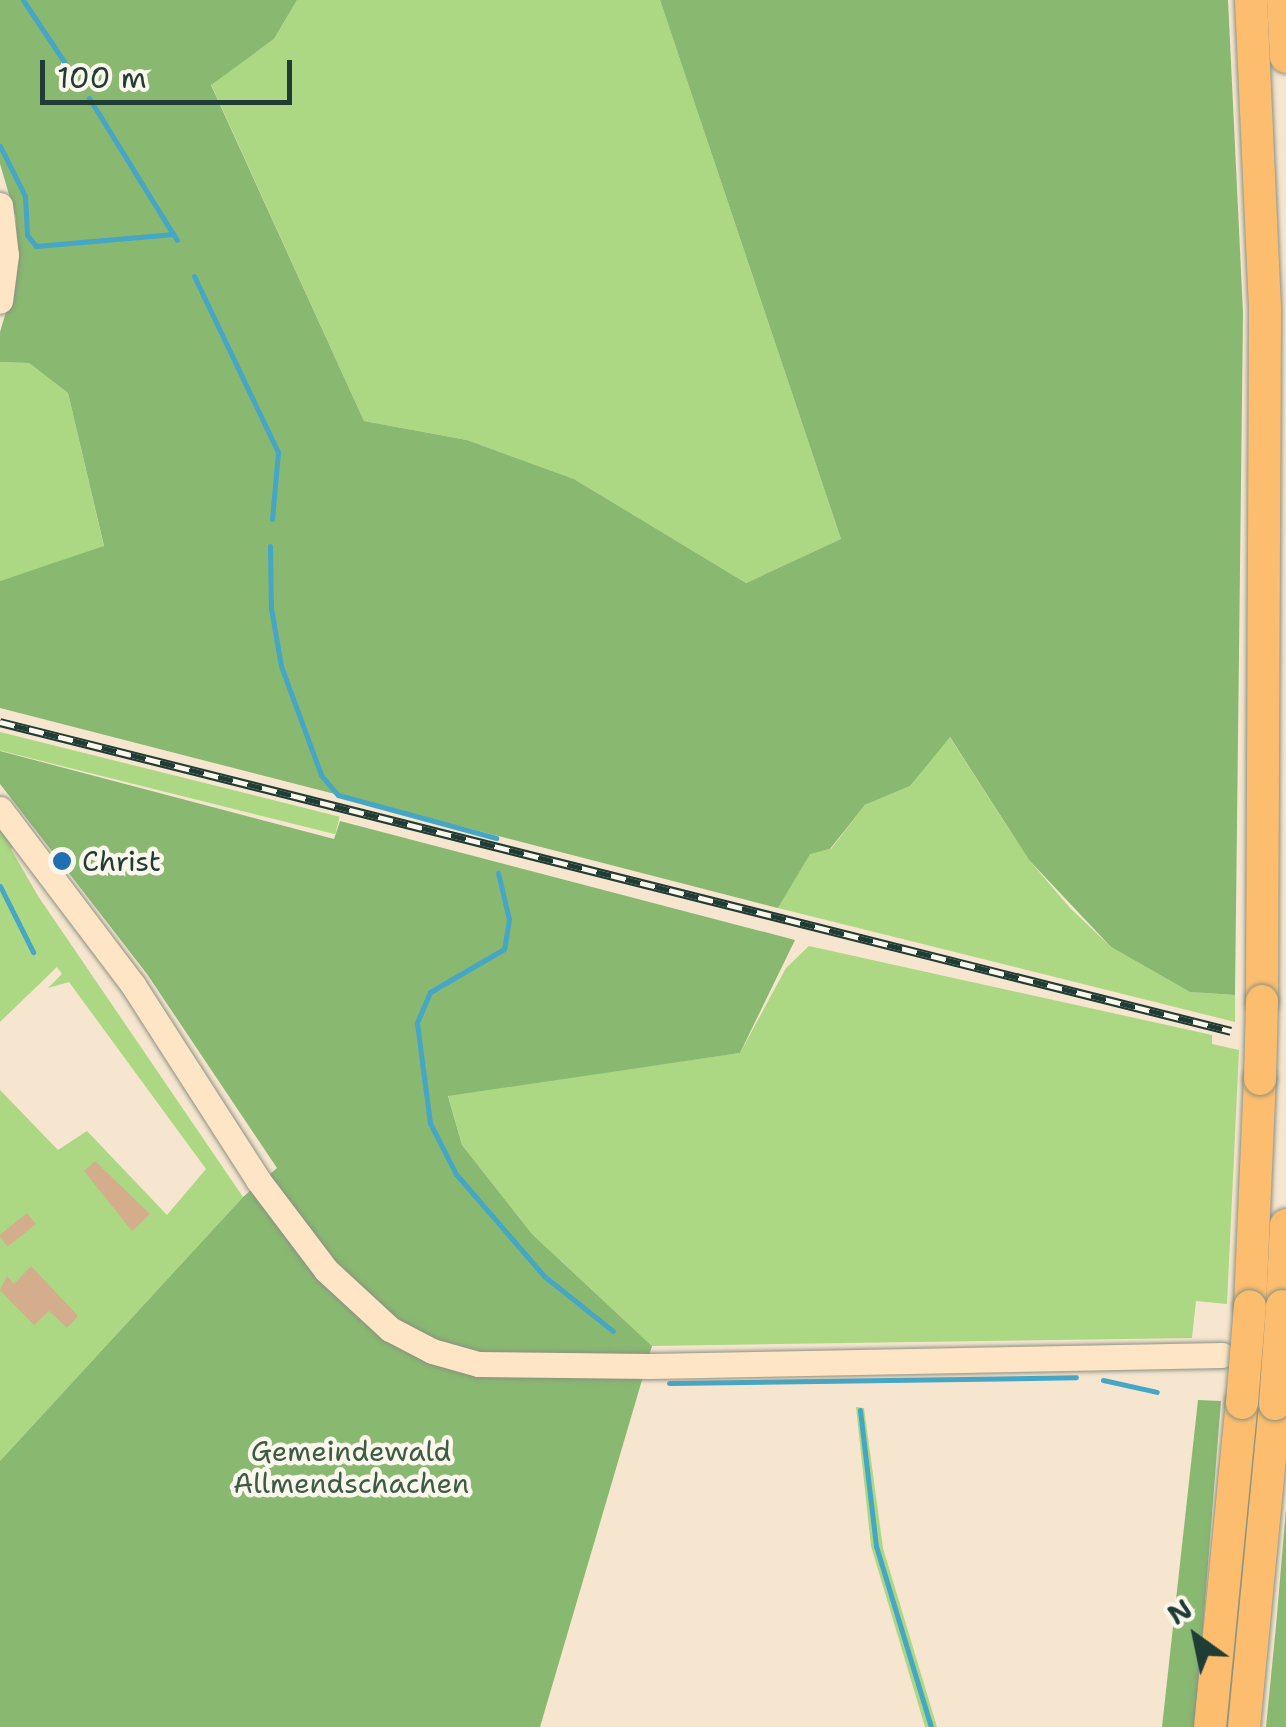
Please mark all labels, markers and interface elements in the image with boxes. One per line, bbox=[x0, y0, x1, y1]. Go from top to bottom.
scale bar bbox=[45, 40, 298, 102]
text: 100 m bbox=[57, 57, 147, 98]
place label: Christ bbox=[82, 844, 161, 878]
marker: Christ bbox=[51, 850, 73, 872]
park label: Gemeindewald Allmendschachen bbox=[233, 1434, 469, 1500]
north arrow bbox=[1146, 1587, 1246, 1687]
text: N bbox=[1160, 1590, 1199, 1634]

